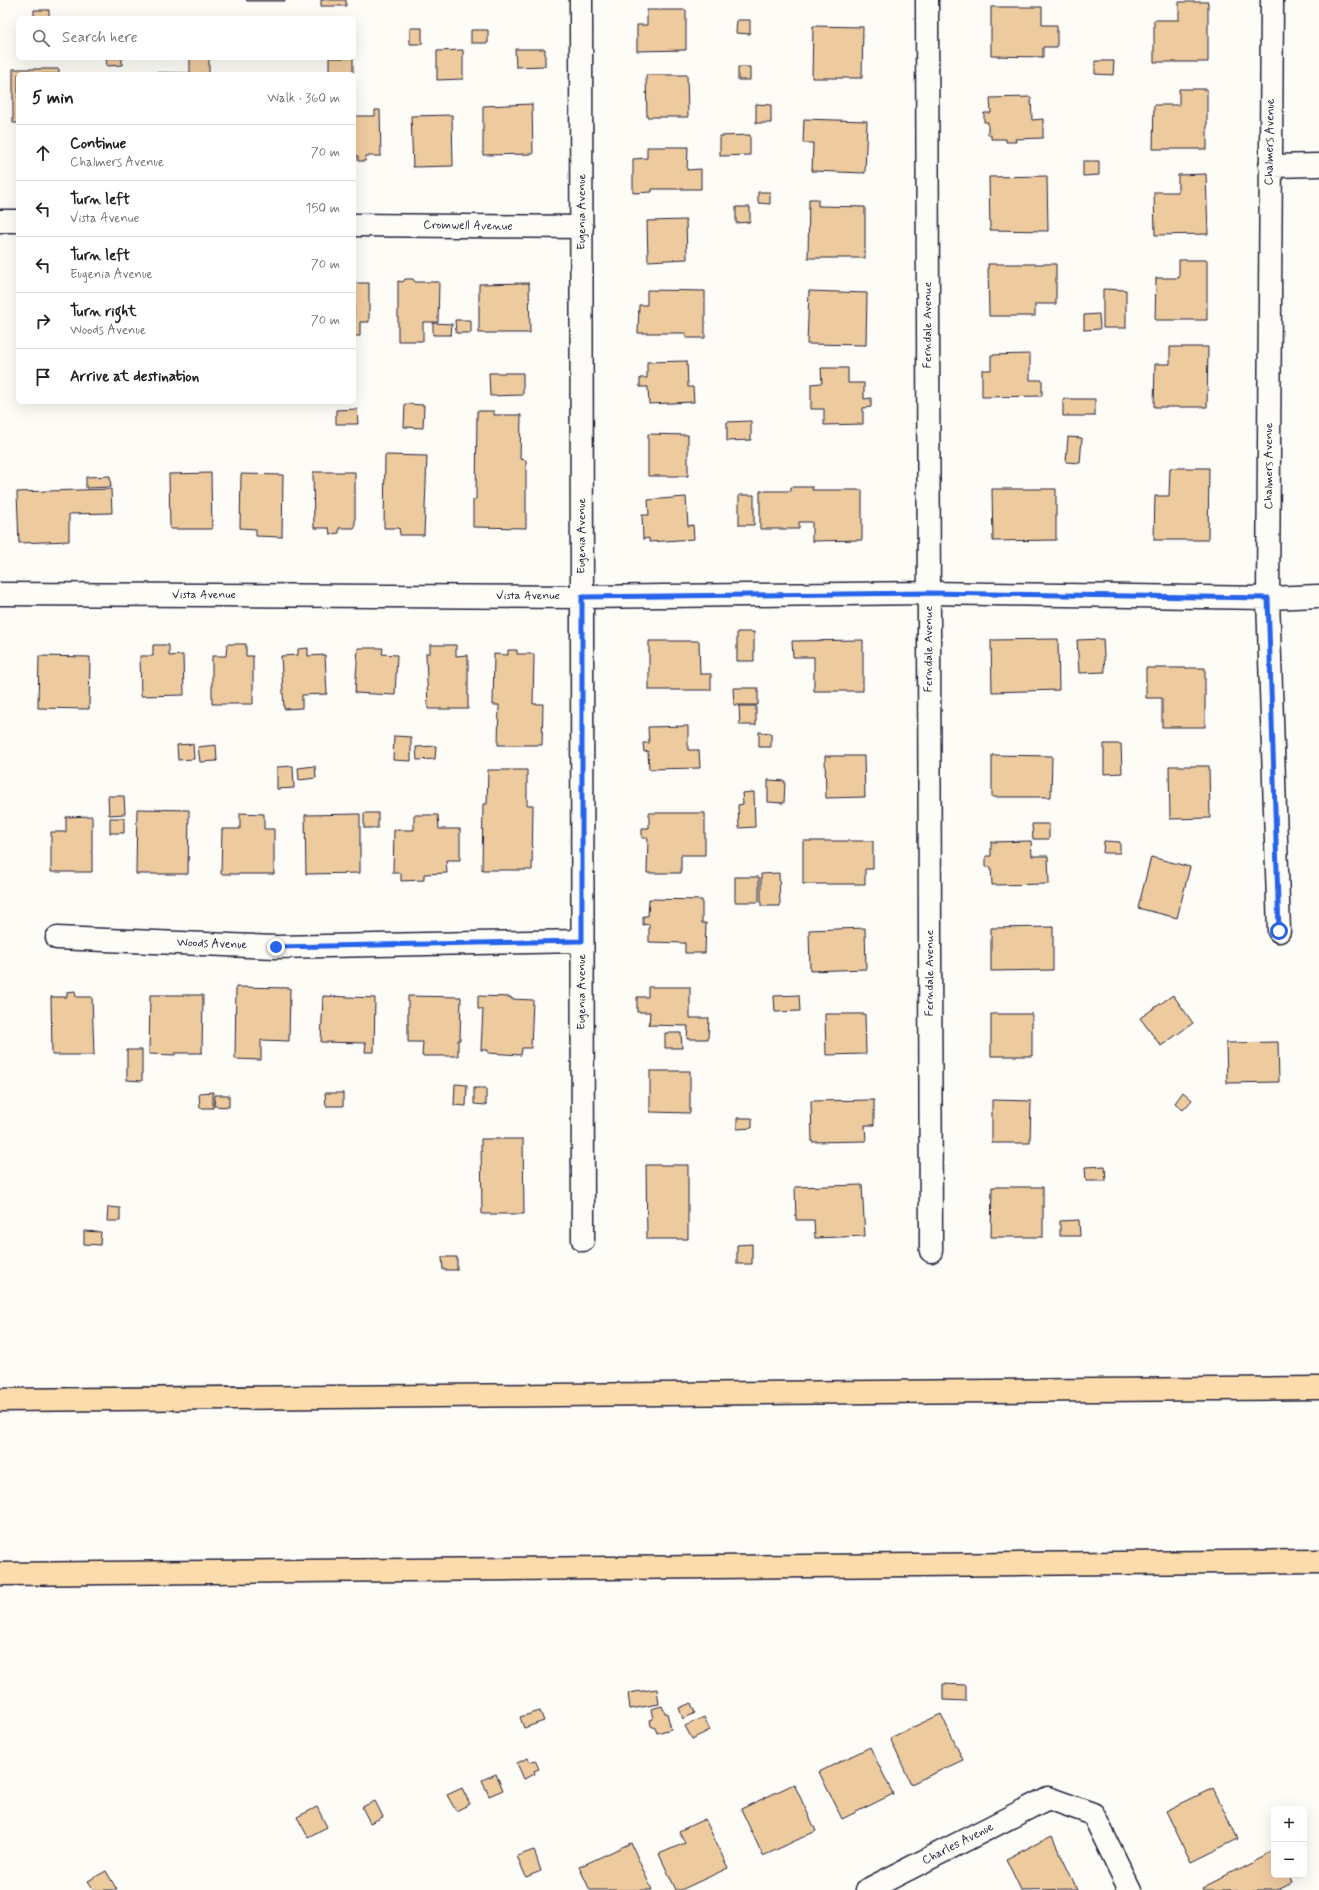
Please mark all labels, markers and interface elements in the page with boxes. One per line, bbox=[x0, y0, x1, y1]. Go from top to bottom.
search box bbox=[16, 16, 356, 60]
icon: search bbox=[30, 27, 52, 49]
text: Search here bbox=[62, 28, 138, 48]
text: 5 min bbox=[32, 87, 74, 109]
text: Walk · 360 m bbox=[267, 90, 340, 107]
street label: Chalmers Avenue bbox=[1261, 98, 1279, 186]
text: Continue bbox=[70, 134, 126, 154]
icon: ahead bbox=[32, 142, 54, 164]
text: 70 m bbox=[311, 144, 340, 161]
text: Chalmers Avenue bbox=[70, 154, 164, 171]
street label: Eugenia Avenue bbox=[574, 174, 590, 250]
text: Turn left bbox=[70, 190, 130, 210]
icon: left bbox=[32, 198, 54, 220]
text: 150 m bbox=[306, 200, 340, 217]
text: Vista Avenue bbox=[70, 210, 139, 227]
street label: Cromwell Avenue bbox=[423, 217, 513, 235]
text: Turn left bbox=[70, 246, 130, 266]
icon: left bbox=[32, 254, 54, 276]
text: 70 m bbox=[311, 256, 340, 273]
text: Eugenia Avenue bbox=[70, 266, 153, 283]
street label: Ferndale Avenue bbox=[920, 281, 936, 368]
text: Turn right bbox=[70, 302, 137, 322]
icon: right bbox=[32, 310, 54, 332]
text: 70 m bbox=[311, 312, 340, 329]
text: Woods Avenue bbox=[70, 322, 146, 339]
icon: arrive bbox=[32, 366, 54, 388]
text: Arrive at destination bbox=[70, 367, 199, 387]
street label: Chalmers Avenue bbox=[1261, 422, 1277, 509]
street label: Eugenia Avenue bbox=[574, 498, 590, 574]
street label: Vista Avenue bbox=[172, 587, 236, 603]
street label: Vista Avenue bbox=[496, 588, 560, 604]
street label: Ferndale Avenue bbox=[921, 605, 937, 692]
route start bbox=[1270, 922, 1288, 940]
street label: Ferndale Avenue bbox=[922, 929, 938, 1016]
street label: Woods Avenue bbox=[177, 935, 248, 953]
route end bbox=[267, 938, 285, 956]
street label: Eugenia Avenue bbox=[574, 954, 590, 1030]
map controls bbox=[1271, 1806, 1307, 1878]
button: + bbox=[1271, 1806, 1307, 1842]
street label: Charles Avenue bbox=[919, 1819, 997, 1869]
button: − bbox=[1271, 1842, 1307, 1878]

